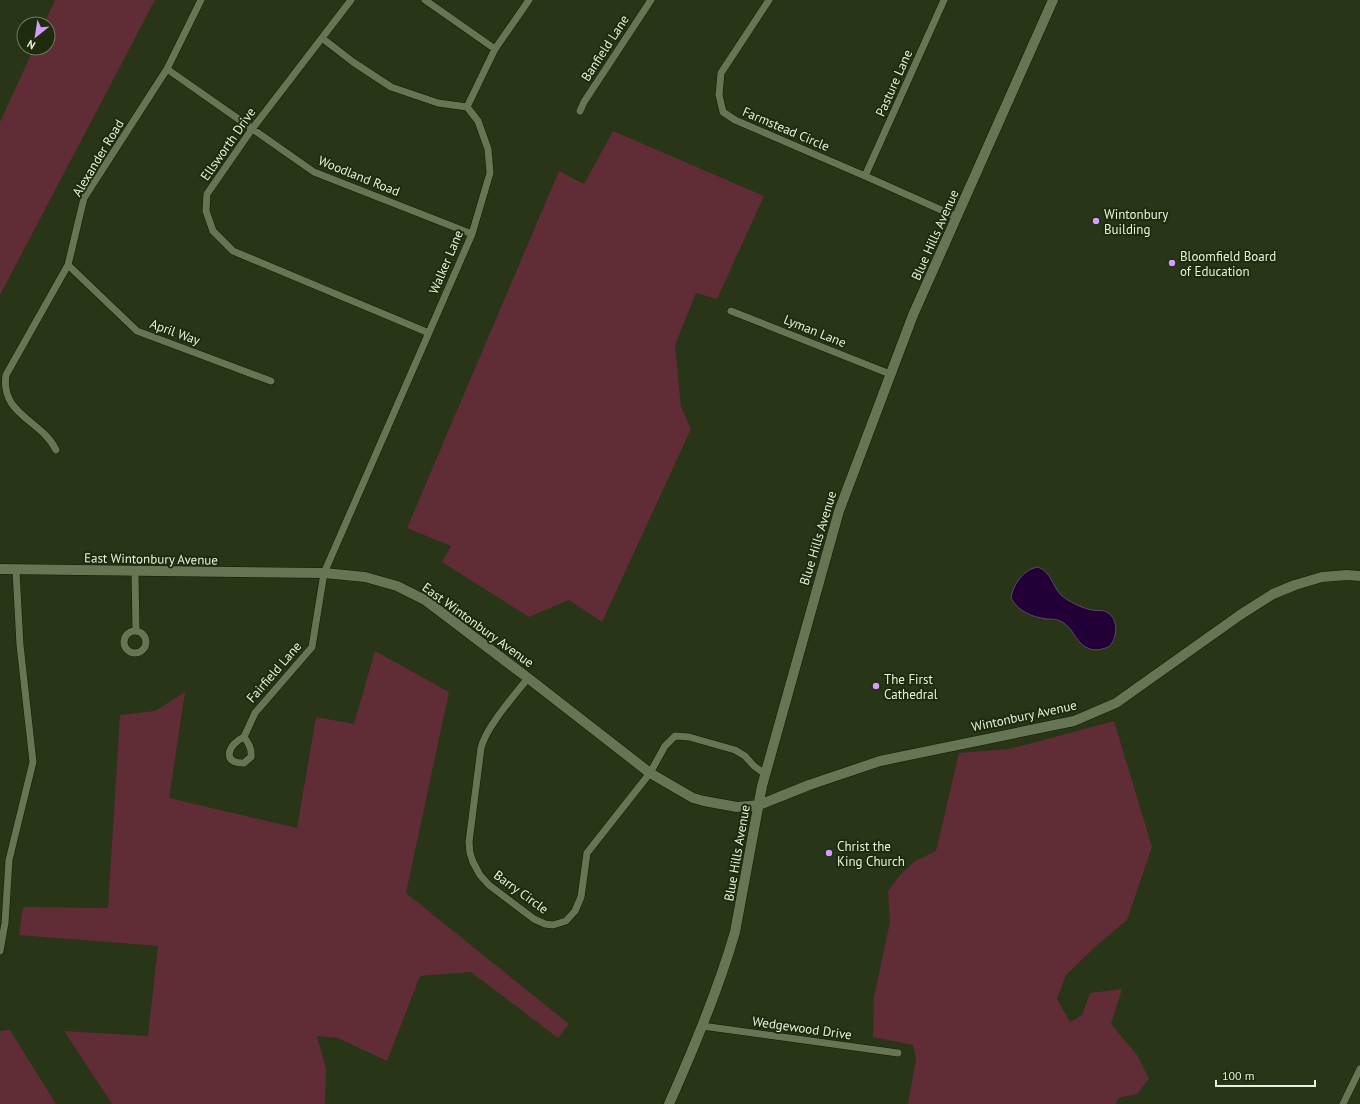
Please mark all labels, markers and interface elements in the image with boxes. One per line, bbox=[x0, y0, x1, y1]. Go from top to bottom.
street label: Banfield Lane bbox=[577, 12, 633, 84]
north arrow bbox=[16, 16, 56, 56]
text: N bbox=[24, 37, 38, 53]
street label: Pasture Lane bbox=[872, 47, 916, 119]
street label: Farmstead Circle bbox=[740, 103, 832, 155]
street label: Ellsworth Drive bbox=[197, 104, 259, 184]
street label: Alexander Road bbox=[68, 116, 128, 200]
street label: Woodland Road bbox=[316, 152, 402, 200]
street label: Blue Hills Avenue bbox=[907, 187, 963, 283]
place label: Wintonbury Building bbox=[1104, 206, 1168, 238]
marker: Wintonbury Building bbox=[1091, 216, 1101, 226]
street label: Walker Lane bbox=[425, 228, 467, 296]
place label: Bloomfield Board of Education bbox=[1180, 248, 1276, 280]
marker: Bloomfield Board of Education bbox=[1167, 258, 1177, 268]
street label: Lyman Lane bbox=[781, 311, 849, 351]
street label: April Way bbox=[148, 315, 202, 349]
street label: Blue Hills Avenue bbox=[796, 489, 840, 587]
street label: East Wintonbury Avenue bbox=[84, 549, 218, 569]
street label: East Wintonbury Avenue bbox=[419, 579, 537, 671]
street label: Fairfield Lane bbox=[243, 638, 305, 706]
place label: The First Cathedral bbox=[884, 671, 938, 703]
marker: The First Cathedral bbox=[871, 681, 881, 691]
street label: Wintonbury Avenue bbox=[970, 697, 1078, 735]
street label: Blue Hills Avenue bbox=[720, 804, 754, 902]
place label: Christ the King Church bbox=[837, 838, 905, 870]
marker: Christ the King Church bbox=[824, 848, 834, 858]
street label: Barry Circle bbox=[490, 866, 552, 918]
street label: Wedgewood Drive bbox=[751, 1013, 853, 1043]
scale bar bbox=[1216, 1062, 1315, 1088]
text: 100 m bbox=[1222, 1068, 1255, 1083]

